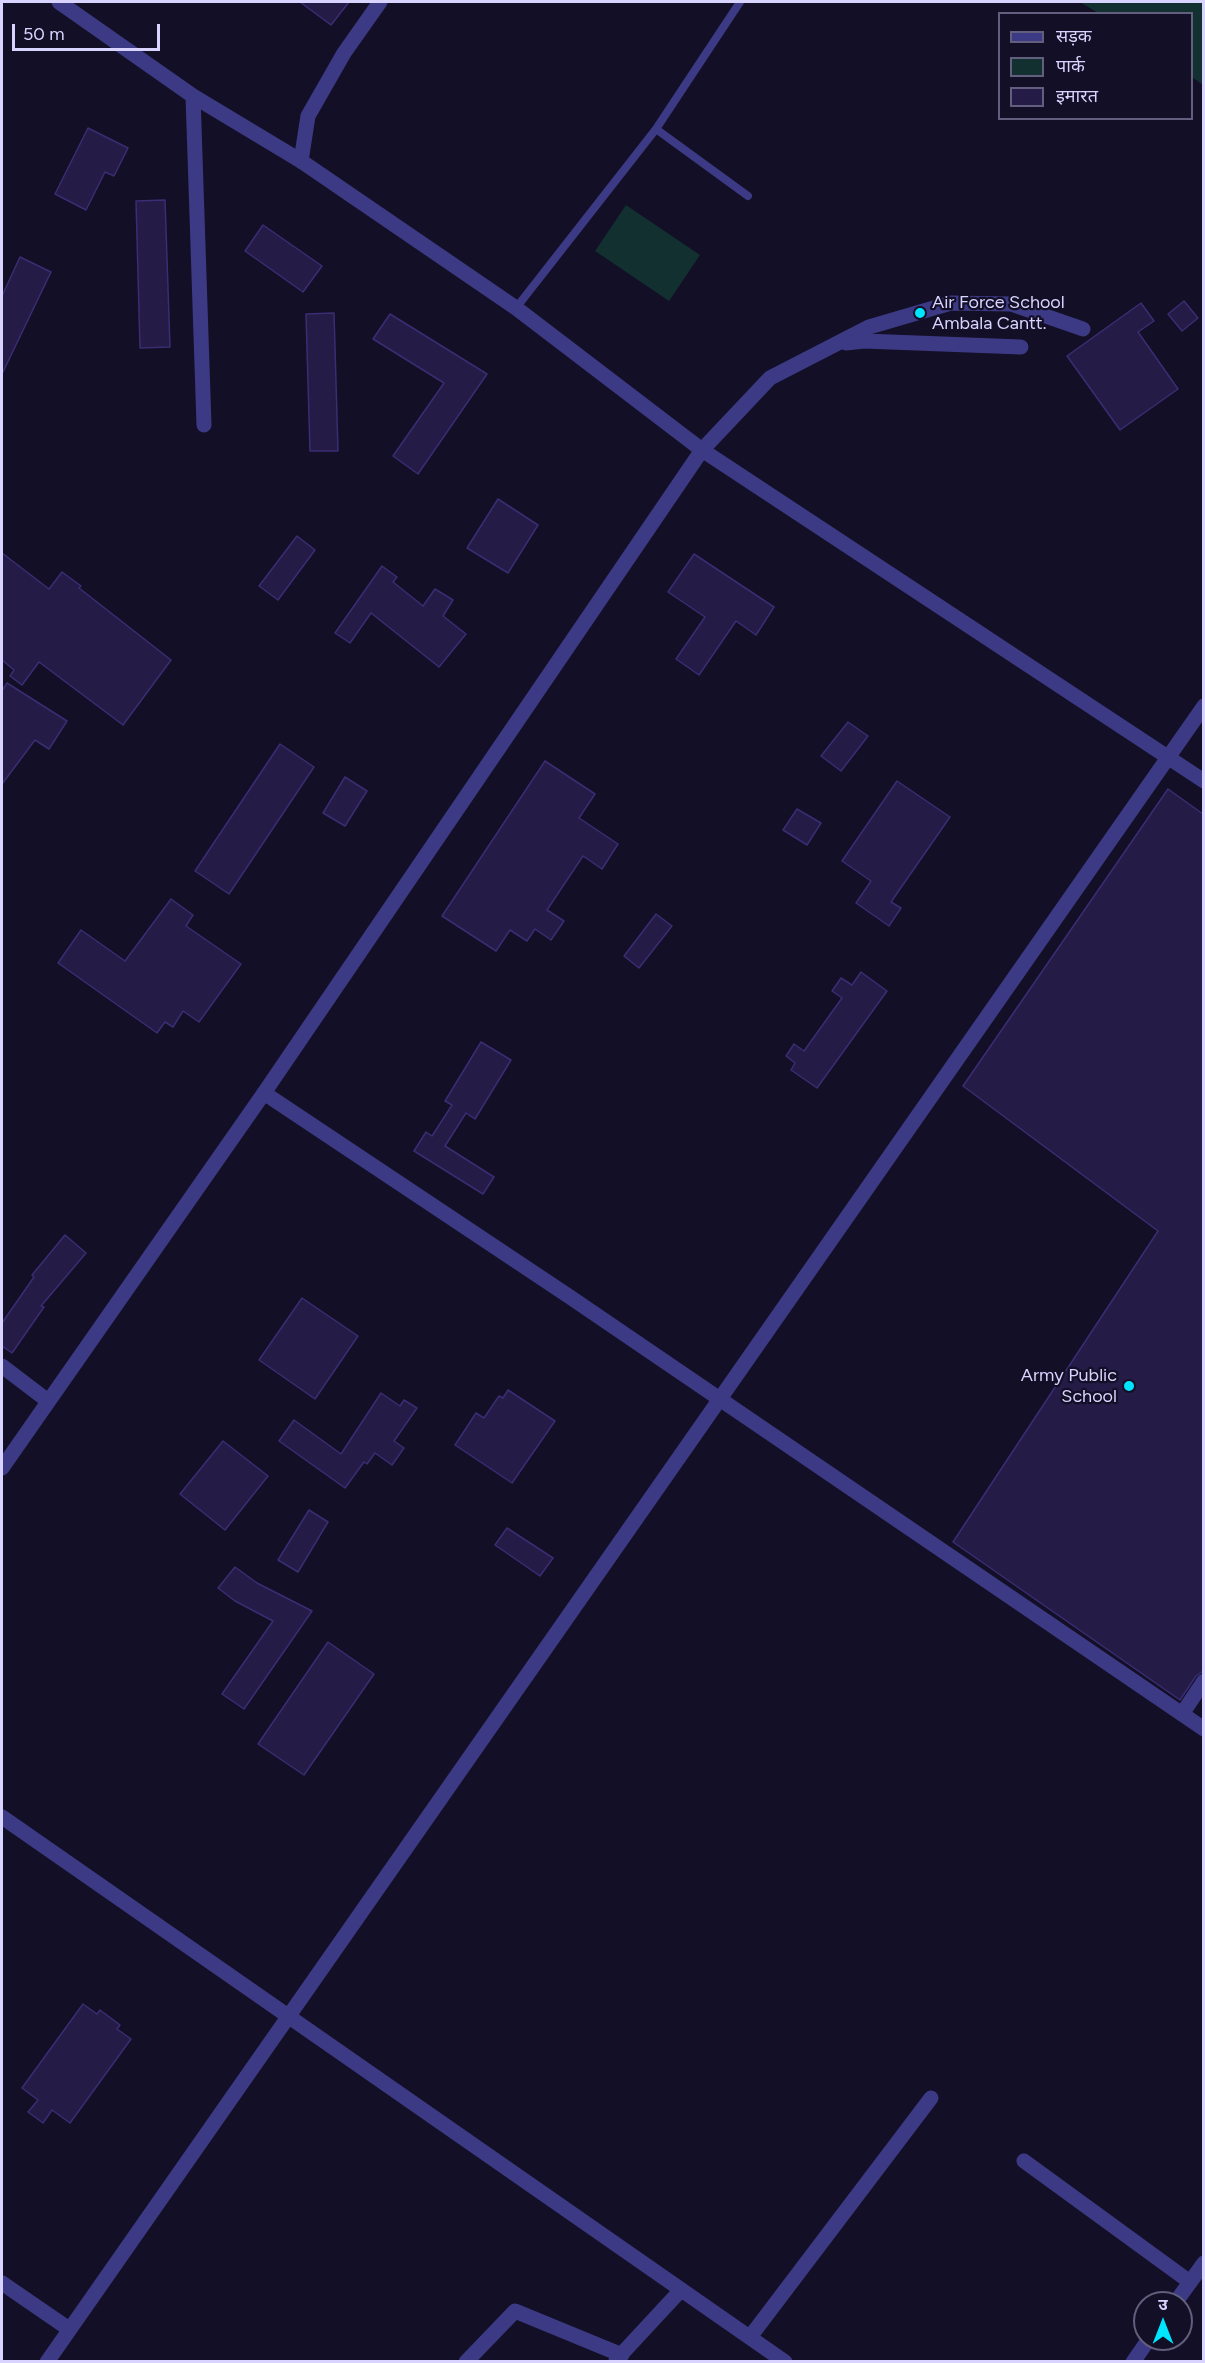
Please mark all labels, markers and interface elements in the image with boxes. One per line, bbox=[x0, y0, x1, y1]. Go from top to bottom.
scale bar bbox=[15, 12, 164, 50]
legend bbox=[998, 12, 1193, 120]
text: 50 m bbox=[23, 23, 65, 45]
text: सड़क bbox=[1056, 25, 1092, 47]
text: पार्क bbox=[1056, 55, 1085, 77]
text: इमारत bbox=[1056, 85, 1098, 107]
place label: Air Force School Ambala Cantt. bbox=[932, 292, 1065, 334]
marker: Air Force School Ambala Cantt. bbox=[913, 306, 927, 320]
place label: Army Public School bbox=[1021, 1365, 1117, 1408]
marker: Army Public School bbox=[1122, 1379, 1136, 1393]
north arrow bbox=[1133, 2291, 1193, 2351]
text: उ bbox=[1158, 2295, 1168, 2314]

